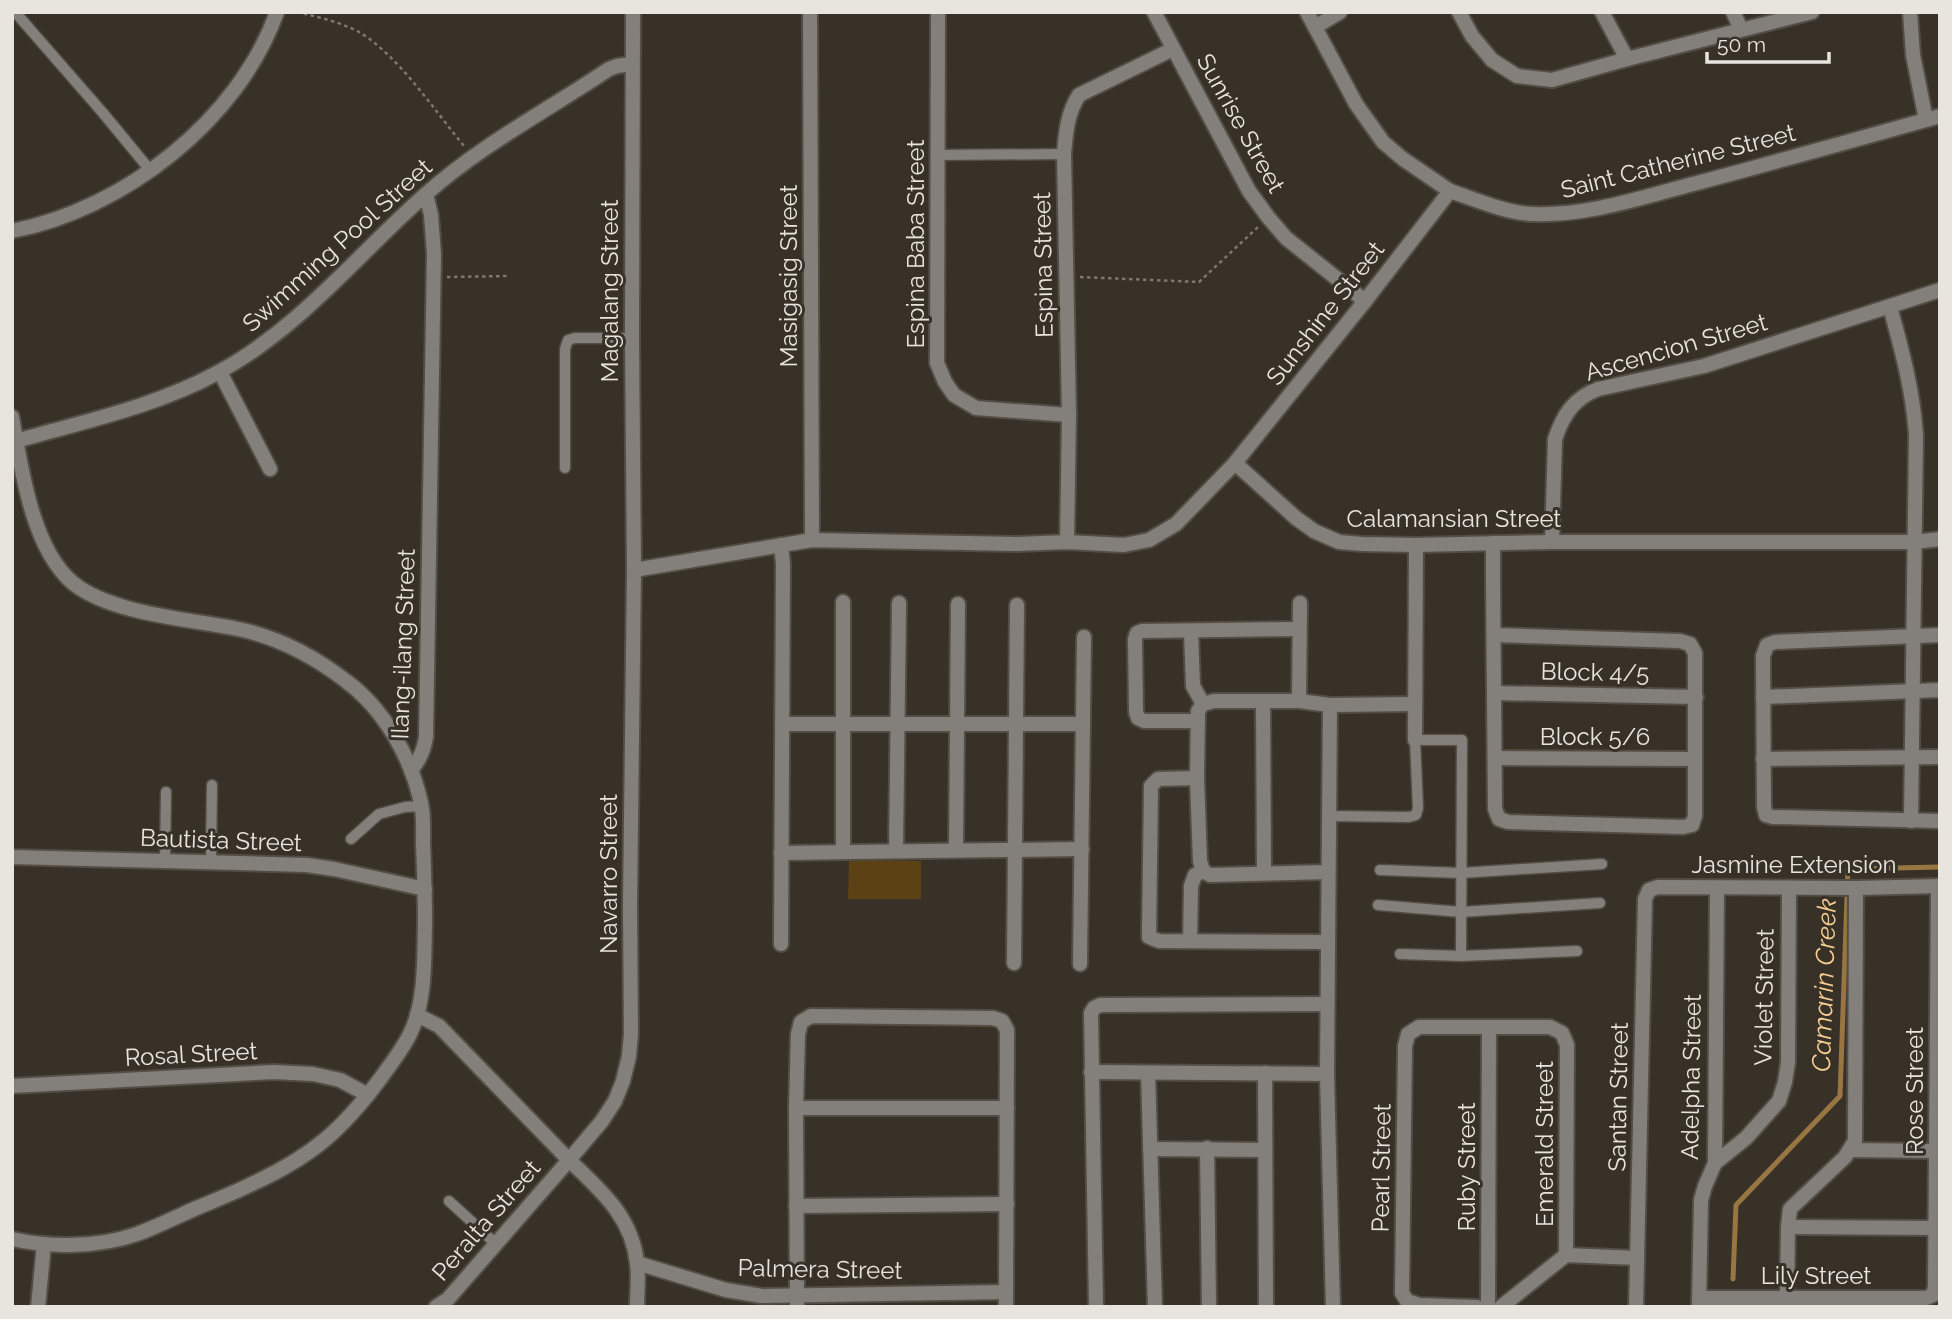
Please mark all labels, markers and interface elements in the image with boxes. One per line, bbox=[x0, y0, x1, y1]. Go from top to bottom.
scale bar bbox=[1707, 21, 1829, 65]
text: 50 m bbox=[1717, 32, 1766, 57]
street label: Sunrise Street bbox=[1191, 48, 1291, 198]
street label: Saint Catherine Street bbox=[1558, 118, 1798, 204]
street label: Espina Baba Street bbox=[901, 139, 930, 349]
street label: Swimming Pool Street bbox=[236, 152, 438, 338]
street label: Masigasig Street bbox=[774, 184, 803, 368]
street label: Espina Street bbox=[1027, 192, 1059, 338]
street label: Magalang Street bbox=[595, 199, 624, 383]
street label: Sunshine Street bbox=[1260, 235, 1390, 391]
street label: Ascencion Street bbox=[1582, 307, 1770, 387]
street label: Calamansian Street bbox=[1347, 504, 1561, 533]
street label: Ilang-ilang Street bbox=[385, 548, 421, 740]
street label: Block 4/5 bbox=[1540, 657, 1650, 687]
street label: Block 5/6 bbox=[1540, 722, 1650, 751]
street label: Navarro Street bbox=[594, 794, 623, 954]
street label: Bautista Street bbox=[140, 823, 302, 857]
street label: Jasmine Extension bbox=[1691, 850, 1897, 879]
water label: Camarin Creek bbox=[1806, 898, 1842, 1072]
street label: Violet Street bbox=[1748, 928, 1780, 1066]
street label: Adelpha Street bbox=[1675, 994, 1707, 1160]
street label: Santan Street bbox=[1602, 1022, 1634, 1172]
street label: Rose Street bbox=[1900, 1027, 1929, 1155]
street label: Rosal Street bbox=[124, 1036, 258, 1072]
street label: Emerald Street bbox=[1530, 1061, 1559, 1227]
street label: Ruby Street bbox=[1452, 1102, 1481, 1232]
street label: Pearl Street bbox=[1365, 1103, 1397, 1233]
street label: Peralta Street bbox=[426, 1154, 546, 1286]
street label: Palmera Street bbox=[737, 1253, 903, 1285]
street label: Lily Street bbox=[1761, 1261, 1871, 1290]

